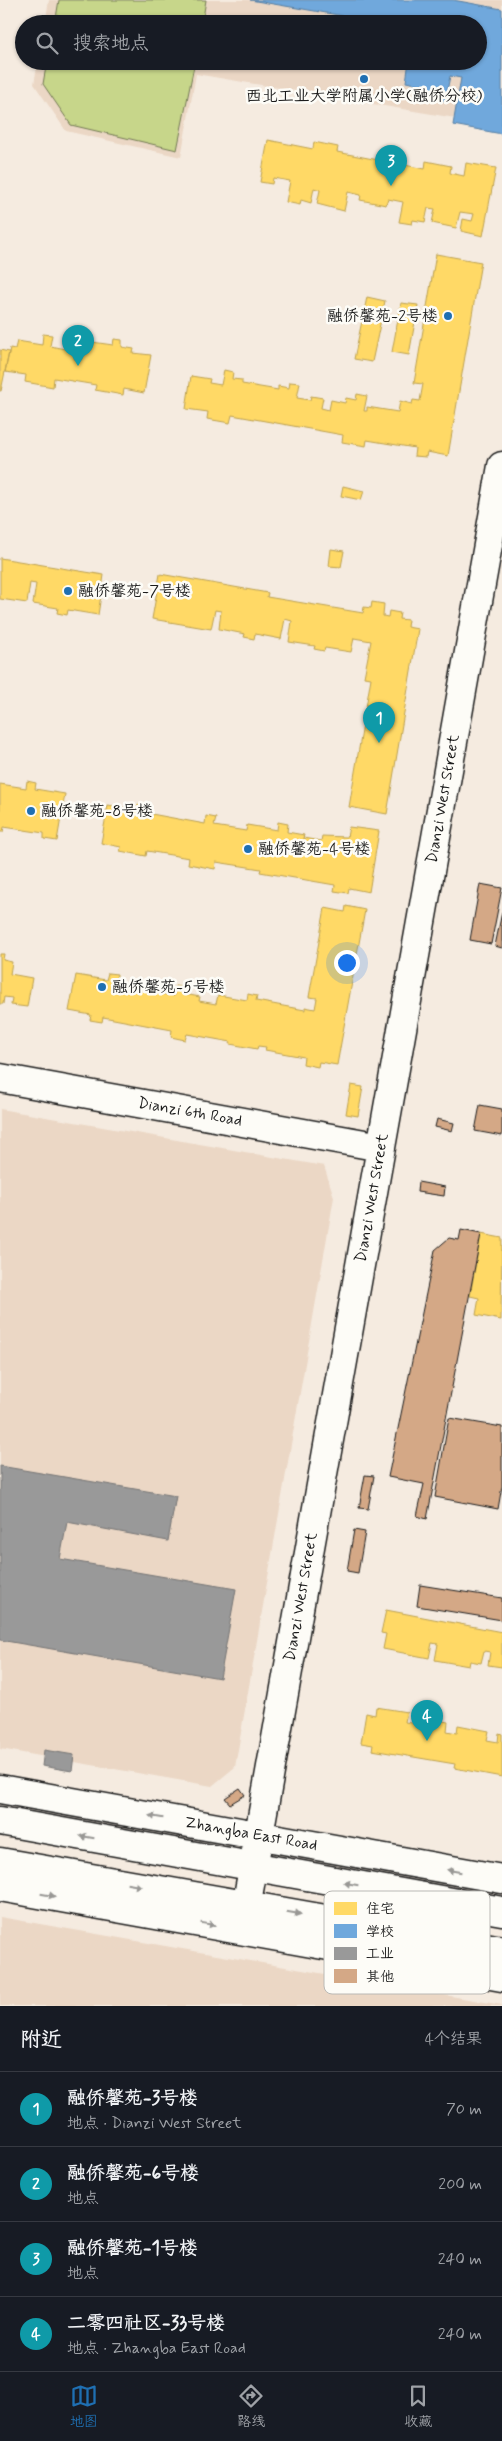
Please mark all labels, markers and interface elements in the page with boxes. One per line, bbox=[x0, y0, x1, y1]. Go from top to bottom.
search box bbox=[15, 15, 487, 70]
icon: search bbox=[33, 29, 61, 57]
text: 搜索地点 bbox=[73, 31, 149, 56]
marker: 西北工业大学附属小学(融侨分校) bbox=[358, 73, 370, 85]
place label: 西北工业大学附属小学(融侨分校) bbox=[246, 86, 483, 107]
pin: 3 bbox=[375, 145, 407, 186]
place label: 融侨馨苑-2号楼 bbox=[327, 306, 438, 327]
marker: 融侨馨苑-2号楼 bbox=[442, 310, 454, 322]
pin: 2 bbox=[62, 325, 94, 366]
place label: 融侨馨苑-7号楼 bbox=[78, 581, 191, 602]
marker: 融侨馨苑-7号楼 bbox=[62, 585, 74, 597]
pin: 1 bbox=[363, 702, 395, 743]
street label: Dianzi West Street bbox=[421, 732, 465, 865]
place label: 融侨馨苑-8号楼 bbox=[41, 801, 153, 822]
marker: 融侨馨苑-8号楼 bbox=[25, 805, 37, 817]
place label: 融侨馨苑-4号楼 bbox=[258, 839, 370, 860]
marker: 融侨馨苑-4号楼 bbox=[242, 843, 254, 855]
your location bbox=[334, 950, 360, 976]
place label: 融侨馨苑-5号楼 bbox=[112, 977, 225, 998]
marker: 融侨馨苑-5号楼 bbox=[96, 981, 108, 993]
street label: Dianzi 6th Road bbox=[136, 1092, 244, 1132]
street label: Dianzi West Street bbox=[350, 1131, 394, 1264]
street label: Dianzi West Street bbox=[279, 1530, 323, 1663]
pin: 4 bbox=[411, 1700, 443, 1741]
street label: Zhangba East Road bbox=[183, 1812, 319, 1856]
one-way arrow bbox=[148, 1813, 164, 1821]
one-way arrow bbox=[79, 1832, 95, 1840]
one-way arrow bbox=[446, 1866, 462, 1874]
one-way arrow bbox=[342, 1879, 358, 1887]
one-way arrow bbox=[127, 1882, 143, 1890]
legend bbox=[324, 1891, 490, 1994]
one-way arrow bbox=[40, 1892, 56, 1900]
text: 住宅 bbox=[366, 1900, 394, 1918]
one-way arrow bbox=[287, 1909, 303, 1917]
one-way arrow bbox=[200, 1920, 216, 1928]
text: 学校 bbox=[366, 1923, 394, 1941]
text: 工业 bbox=[366, 1945, 394, 1963]
text: 其他 bbox=[366, 1968, 394, 1986]
text: 附近 bbox=[20, 2026, 62, 2054]
text: 4个结果 bbox=[425, 2029, 482, 2050]
text: 融侨馨苑-3号楼 bbox=[67, 2086, 198, 2111]
text: 1 bbox=[32, 2099, 40, 2120]
text: 70 m bbox=[446, 2099, 482, 2120]
text: 地点 · Dianzi West Street bbox=[67, 2113, 242, 2134]
text: 融侨馨苑-6号楼 bbox=[67, 2161, 199, 2186]
text: 2 bbox=[32, 2174, 40, 2195]
text: 200 m bbox=[438, 2174, 482, 2195]
text: 地点 bbox=[67, 2188, 99, 2209]
text: 融侨馨苑-1号楼 bbox=[67, 2236, 198, 2261]
text: 3 bbox=[32, 2249, 40, 2270]
text: 240 m bbox=[438, 2249, 482, 2270]
text: 地点 bbox=[67, 2263, 99, 2284]
text: 二零四社区-33号楼 bbox=[67, 2311, 225, 2336]
text: 4 bbox=[31, 2324, 41, 2345]
text: 240 m bbox=[438, 2324, 482, 2345]
text: 地点 · Zhangba East Road bbox=[67, 2338, 246, 2359]
tab: 地图 bbox=[70, 2382, 98, 2431]
tab: 路线 bbox=[237, 2382, 265, 2431]
tab: 收藏 bbox=[404, 2382, 432, 2431]

